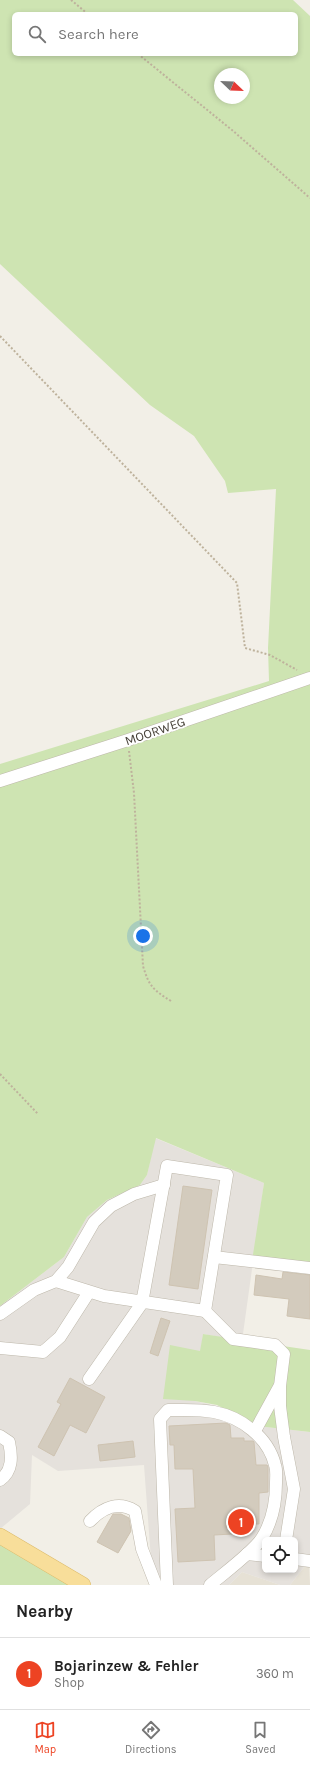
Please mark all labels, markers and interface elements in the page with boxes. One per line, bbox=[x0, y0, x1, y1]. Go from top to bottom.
search box bbox=[12, 12, 298, 56]
icon: search bbox=[26, 23, 48, 45]
text: Search here bbox=[58, 25, 139, 43]
north arrow bbox=[214, 68, 250, 104]
street label: MOORWEG bbox=[123, 714, 187, 748]
your location bbox=[133, 926, 153, 946]
pin: 1 bbox=[228, 1507, 254, 1537]
map controls bbox=[262, 1537, 298, 1573]
button: locate bbox=[262, 1537, 298, 1573]
text: Nearby bbox=[16, 1601, 73, 1621]
text: Bojarinzew & Fehler bbox=[54, 1657, 198, 1675]
text: 1 bbox=[27, 1666, 31, 1681]
text: 360 m bbox=[256, 1666, 294, 1681]
text: Shop bbox=[54, 1675, 84, 1690]
tab: Map bbox=[34, 1719, 56, 1756]
tab: Directions bbox=[125, 1719, 177, 1756]
tab: Saved bbox=[245, 1719, 276, 1756]

